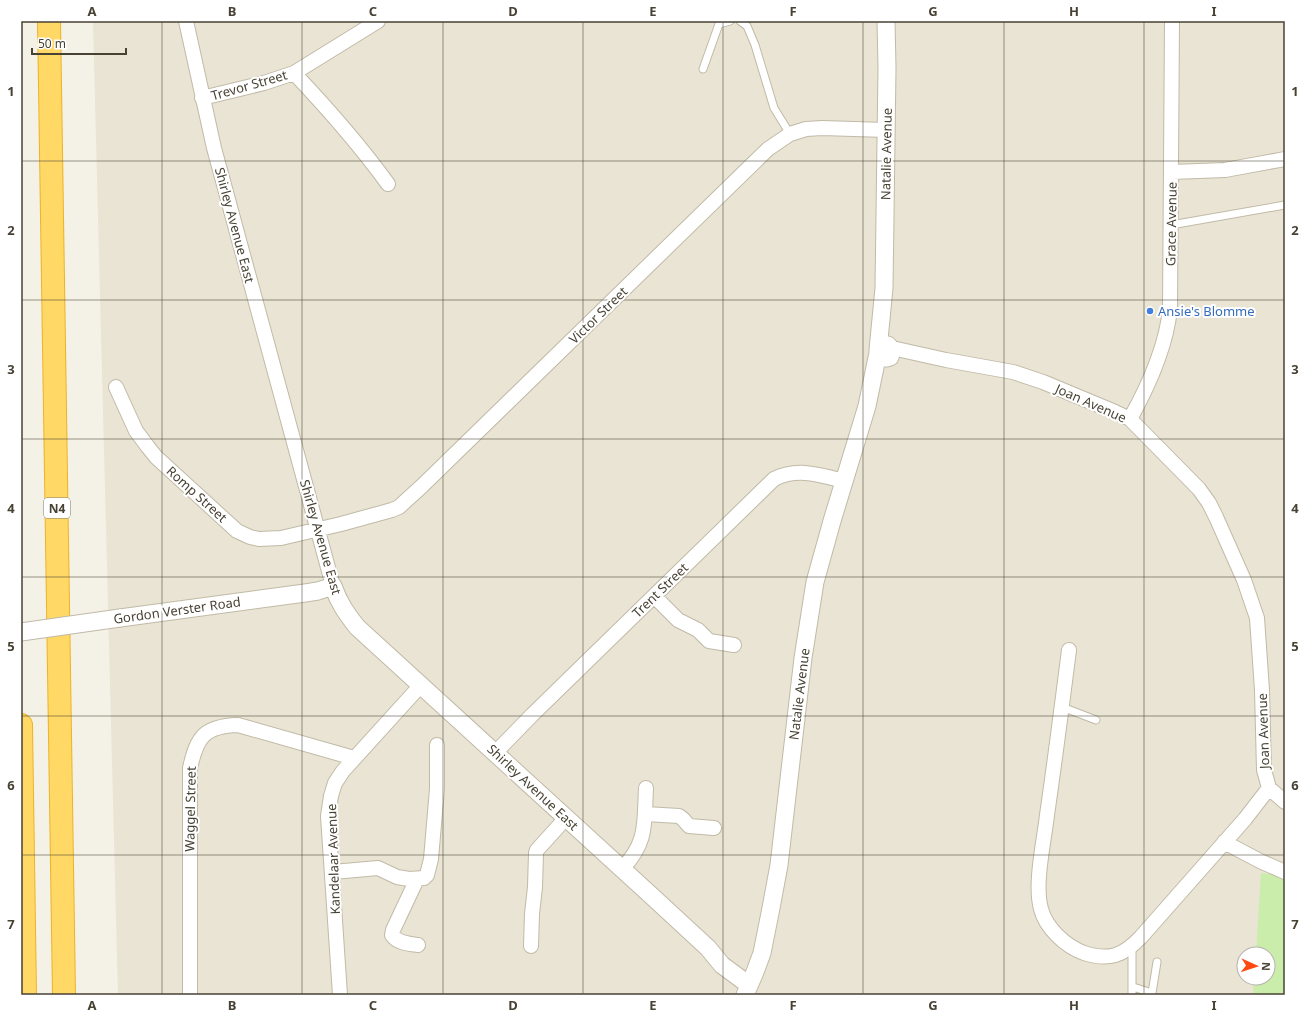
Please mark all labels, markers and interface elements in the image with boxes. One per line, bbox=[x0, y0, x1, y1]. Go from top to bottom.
text: A bbox=[88, 2, 97, 20]
text: B bbox=[228, 2, 236, 20]
text: C bbox=[369, 2, 377, 20]
text: D bbox=[508, 2, 518, 20]
text: E bbox=[649, 2, 657, 20]
text: F bbox=[789, 2, 797, 20]
text: G bbox=[928, 2, 938, 20]
text: H bbox=[1069, 2, 1079, 20]
text: I bbox=[1211, 2, 1217, 20]
scale bar bbox=[32, 30, 126, 56]
text: 50 m bbox=[38, 35, 66, 52]
street label: Trevor Street bbox=[209, 65, 289, 104]
text: 1 bbox=[7, 82, 15, 100]
text: 1 bbox=[1291, 82, 1299, 100]
street label: Natalie Avenue bbox=[876, 108, 896, 200]
street label: Shirley Avenue East bbox=[211, 165, 259, 285]
street label: Grace Avenue bbox=[1161, 182, 1181, 266]
text: 2 bbox=[7, 221, 15, 239]
text: 2 bbox=[1291, 221, 1299, 239]
street label: Victor Street bbox=[565, 282, 631, 348]
place label: Ansie's Blomme bbox=[1158, 302, 1255, 320]
marker: Ansie's Blomme bbox=[1145, 306, 1155, 316]
text: 3 bbox=[7, 360, 15, 378]
text: 3 bbox=[1291, 360, 1299, 378]
street label: Joan Avenue bbox=[1051, 379, 1129, 427]
street label: Romp Street bbox=[163, 462, 231, 526]
street label: Shirley Avenue East bbox=[296, 477, 346, 597]
road number: N4 bbox=[44, 498, 70, 518]
text: 4 bbox=[7, 499, 15, 517]
text: 4 bbox=[1291, 499, 1299, 517]
street label: Trent Street bbox=[628, 559, 692, 621]
street label: Gordon Verster Road bbox=[112, 592, 242, 628]
text: 5 bbox=[7, 637, 15, 655]
text: 5 bbox=[1291, 637, 1299, 655]
street label: Natalie Avenue bbox=[784, 647, 814, 741]
street label: Joan Avenue bbox=[1253, 693, 1273, 771]
street label: Shirley Avenue East bbox=[483, 740, 583, 834]
street label: Waggel Street bbox=[180, 766, 200, 852]
text: 6 bbox=[7, 776, 15, 794]
text: 6 bbox=[1291, 776, 1299, 794]
street label: Kandelaar Avenue bbox=[322, 803, 344, 915]
text: 7 bbox=[7, 915, 15, 933]
text: 7 bbox=[1291, 915, 1299, 933]
north arrow bbox=[1236, 946, 1276, 986]
text: N bbox=[1259, 962, 1274, 971]
text: A bbox=[88, 996, 97, 1014]
text: B bbox=[228, 996, 236, 1014]
text: C bbox=[369, 996, 377, 1014]
text: D bbox=[508, 996, 518, 1014]
text: E bbox=[649, 996, 657, 1014]
text: F bbox=[789, 996, 797, 1014]
text: G bbox=[928, 996, 938, 1014]
text: H bbox=[1069, 996, 1079, 1014]
text: I bbox=[1211, 996, 1217, 1014]

